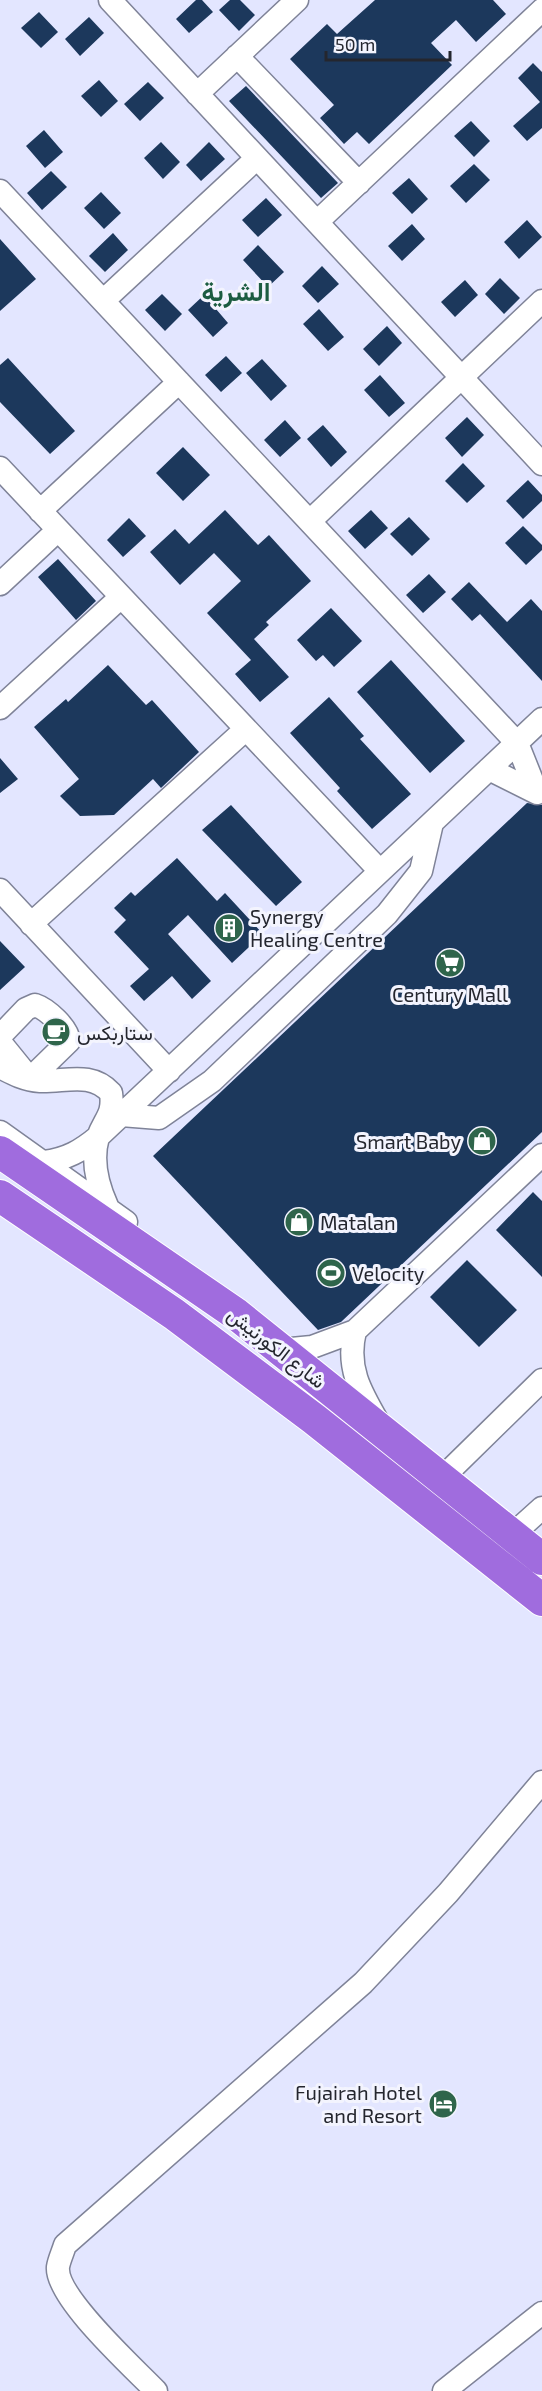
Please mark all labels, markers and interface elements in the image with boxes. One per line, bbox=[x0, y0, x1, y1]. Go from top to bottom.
scale bar bbox=[326, 24, 450, 62]
text: 50 m bbox=[335, 33, 375, 55]
district label: الشرية bbox=[202, 275, 271, 308]
place label: Synergy Healing Centre bbox=[250, 904, 383, 951]
building icon: Synergy Healing Centre bbox=[213, 912, 245, 944]
supermarket icon: Century Mall bbox=[434, 947, 466, 979]
place label: Century Mall bbox=[392, 982, 508, 1006]
cafe icon: ستاربكس bbox=[40, 1016, 72, 1048]
place label: ستاربكس bbox=[77, 1020, 153, 1046]
shop icon: Smart Baby bbox=[466, 1125, 498, 1157]
place label: Smart Baby bbox=[356, 1129, 461, 1153]
shop icon: Matalan bbox=[283, 1206, 315, 1238]
place label: Matalan bbox=[320, 1210, 396, 1234]
sports icon: Velocity bbox=[315, 1257, 347, 1289]
place label: Velocity bbox=[352, 1261, 425, 1285]
street label: شارع الكورنيش bbox=[222, 1301, 331, 1395]
place label: Fujairah Hotel and Resort bbox=[295, 2080, 422, 2127]
hotel icon: Fujairah Hotel and Resort bbox=[427, 2088, 459, 2120]

